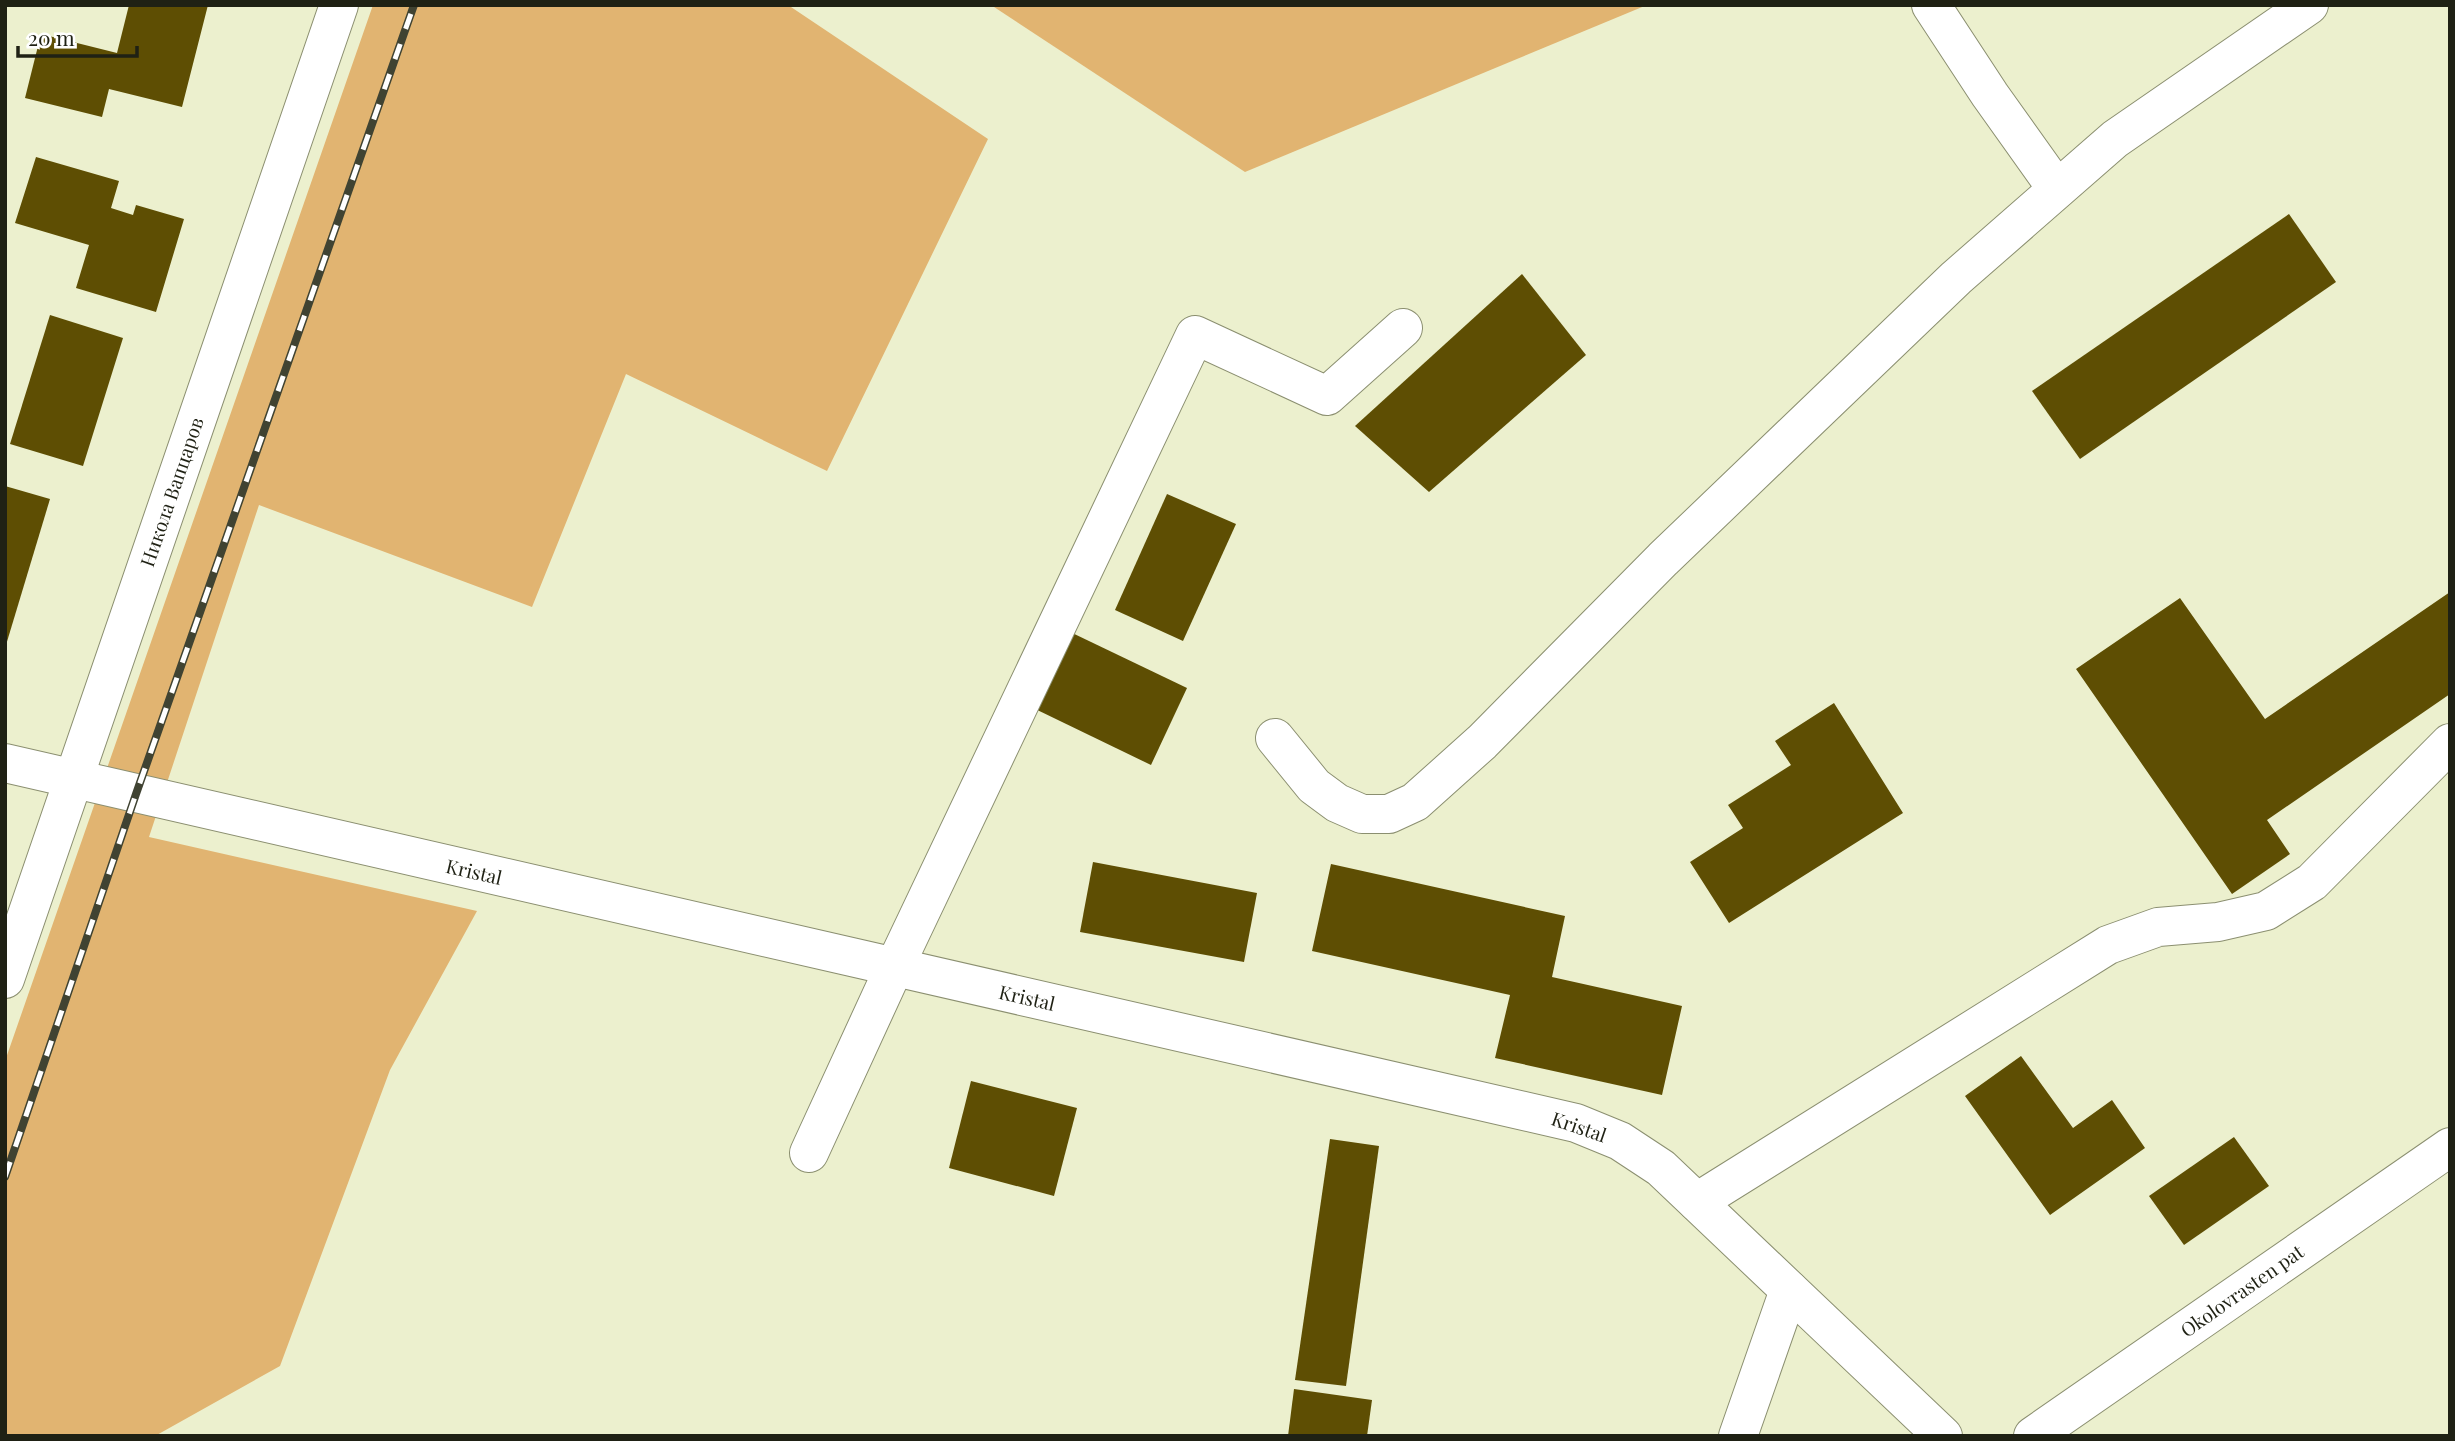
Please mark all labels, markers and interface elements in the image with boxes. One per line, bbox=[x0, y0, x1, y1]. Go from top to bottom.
scale bar bbox=[18, 14, 136, 58]
text: 20 m bbox=[28, 23, 75, 51]
street label: Никола Вапцаров bbox=[133, 413, 209, 570]
street label: Kristal bbox=[444, 852, 505, 890]
street label: Kristal bbox=[997, 978, 1058, 1016]
street label: Kristal bbox=[1548, 1105, 1611, 1148]
street label: Okolovrasten pat bbox=[2175, 1238, 2308, 1342]

